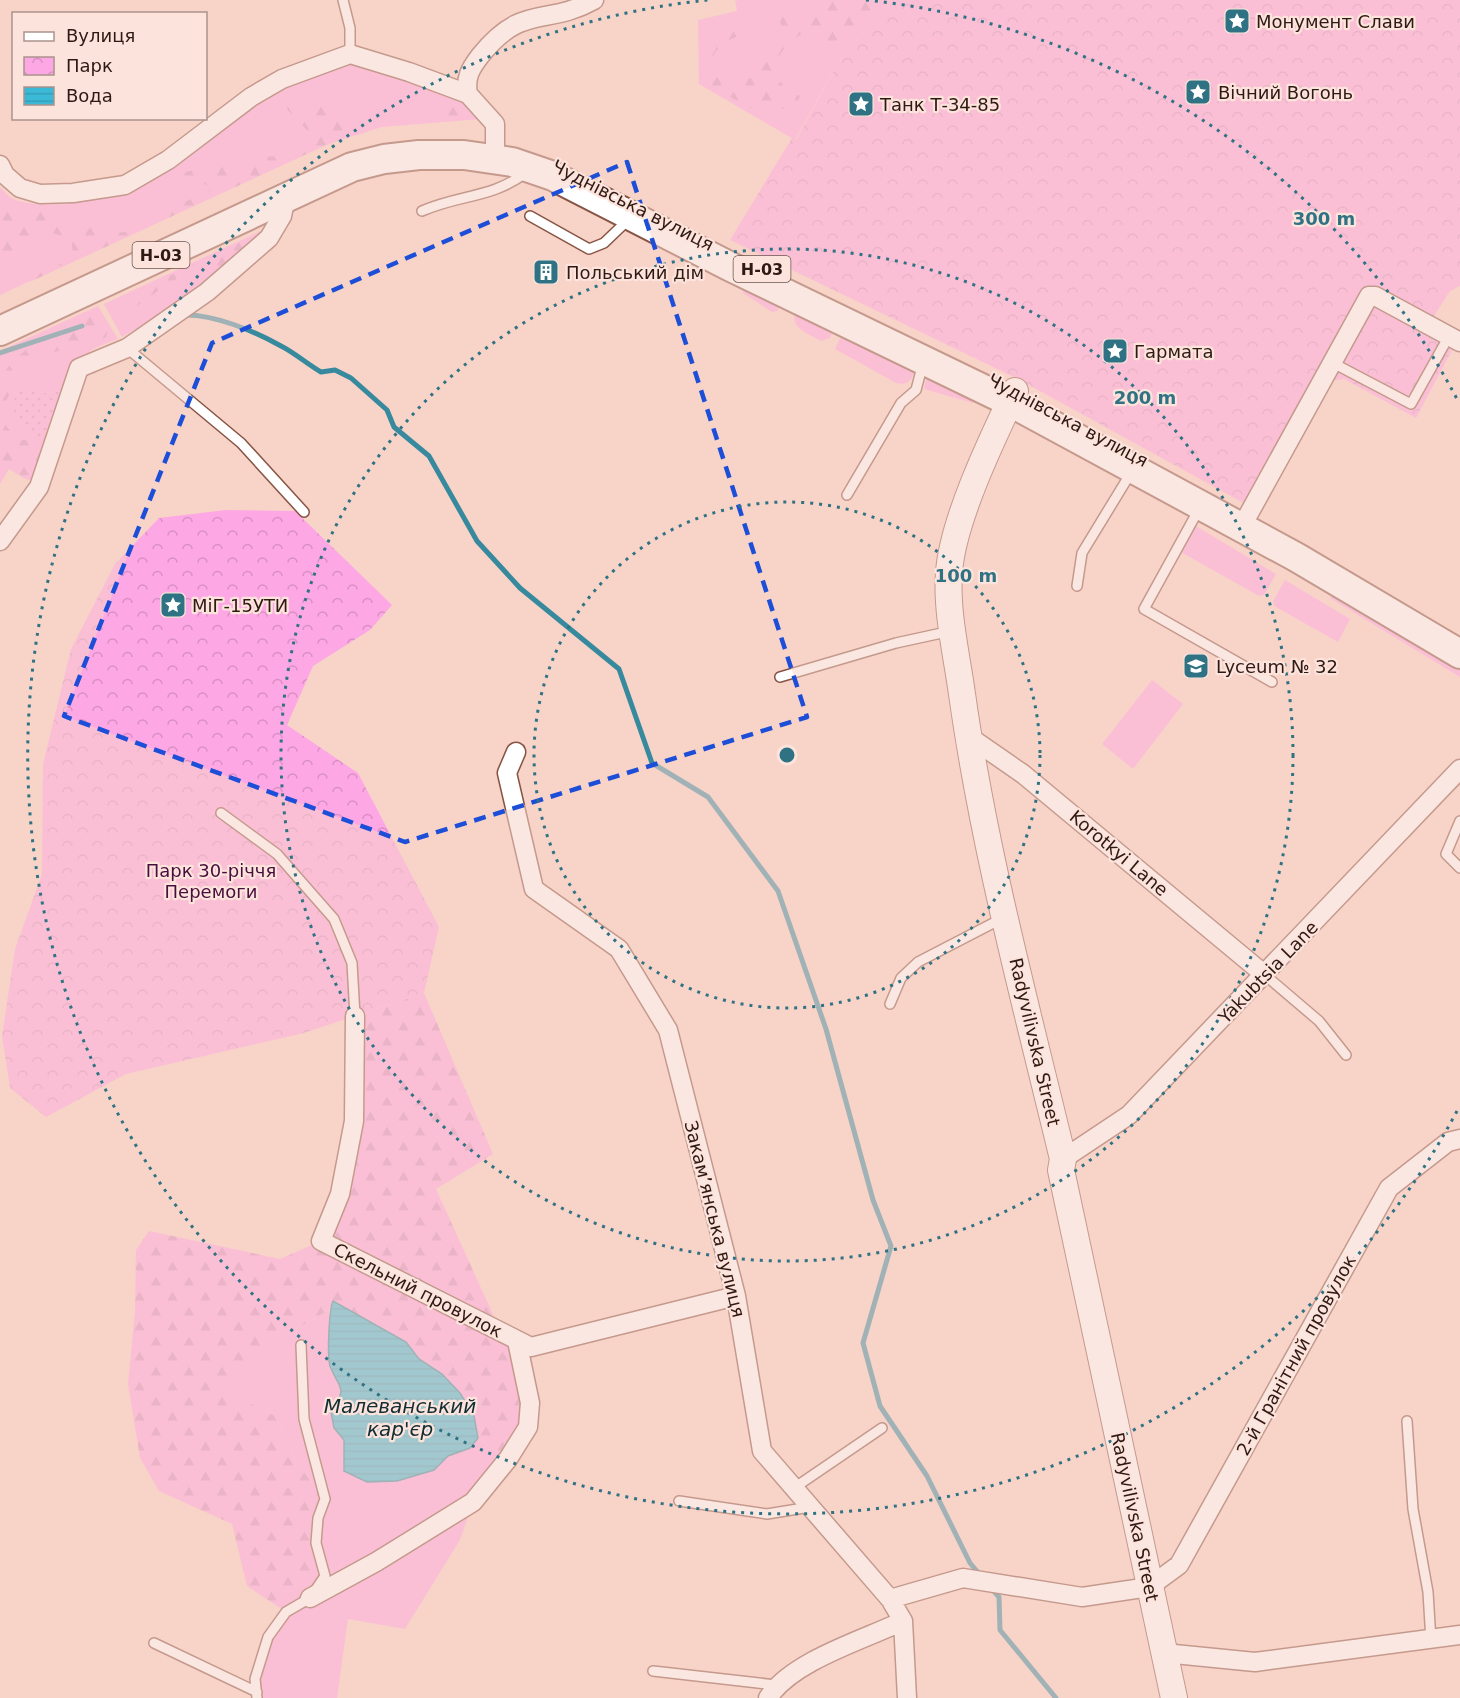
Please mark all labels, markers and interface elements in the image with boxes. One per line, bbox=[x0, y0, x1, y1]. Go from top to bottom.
place icon: Монумент Слави bbox=[1222, 6, 1252, 36]
place label: Монумент Слави bbox=[1256, 11, 1415, 32]
legend bbox=[12, 12, 207, 120]
text: Вулиця bbox=[66, 25, 135, 46]
text: Парк bbox=[66, 55, 113, 76]
place icon: Вічний Вогонь bbox=[1183, 77, 1213, 107]
place label: Вічний Вогонь bbox=[1218, 82, 1353, 103]
text: Вода bbox=[66, 85, 113, 106]
place icon: Танк Т-34-85 bbox=[846, 89, 876, 119]
place label: Танк Т-34-85 bbox=[879, 94, 1000, 115]
street label: Чуднівська вулиця bbox=[549, 155, 717, 255]
text: 300 m bbox=[1293, 208, 1355, 229]
road number: Н-03 bbox=[132, 242, 190, 268]
road number: Н-03 bbox=[734, 256, 790, 282]
building icon: Польський дім bbox=[531, 257, 561, 287]
place label: Польський дім bbox=[566, 262, 704, 283]
place icon: Гармата bbox=[1100, 336, 1130, 366]
place label: Гармата bbox=[1134, 341, 1214, 362]
street label: Чуднівська вулиця bbox=[984, 369, 1152, 471]
text: 200 m bbox=[1114, 387, 1176, 408]
text: 100 m bbox=[935, 565, 997, 586]
place icon: МіГ-15УТИ bbox=[158, 590, 188, 620]
place label: МіГ-15УТИ bbox=[192, 595, 288, 616]
school or university icon: Lyceum № 32 bbox=[1181, 651, 1211, 681]
place label: Lyceum № 32 bbox=[1216, 656, 1338, 677]
centre of rings bbox=[777, 745, 797, 765]
street label: Korotkyi Lane bbox=[1066, 806, 1172, 900]
park label: Парк 30-річчя Перемоги bbox=[146, 860, 276, 902]
street label: Yakubtsia Lane bbox=[1213, 917, 1322, 1028]
street label: Radyvilivska Street bbox=[1005, 956, 1065, 1128]
street label: Закамʼянська вулиця bbox=[680, 1118, 750, 1320]
street label: Скельний провулок bbox=[330, 1238, 506, 1342]
street label: 2-й Гранітний провулок bbox=[1232, 1251, 1360, 1459]
water label: Малеванський кар'єр bbox=[324, 1394, 476, 1441]
street label: Radyvilivska Street bbox=[1107, 1430, 1163, 1604]

